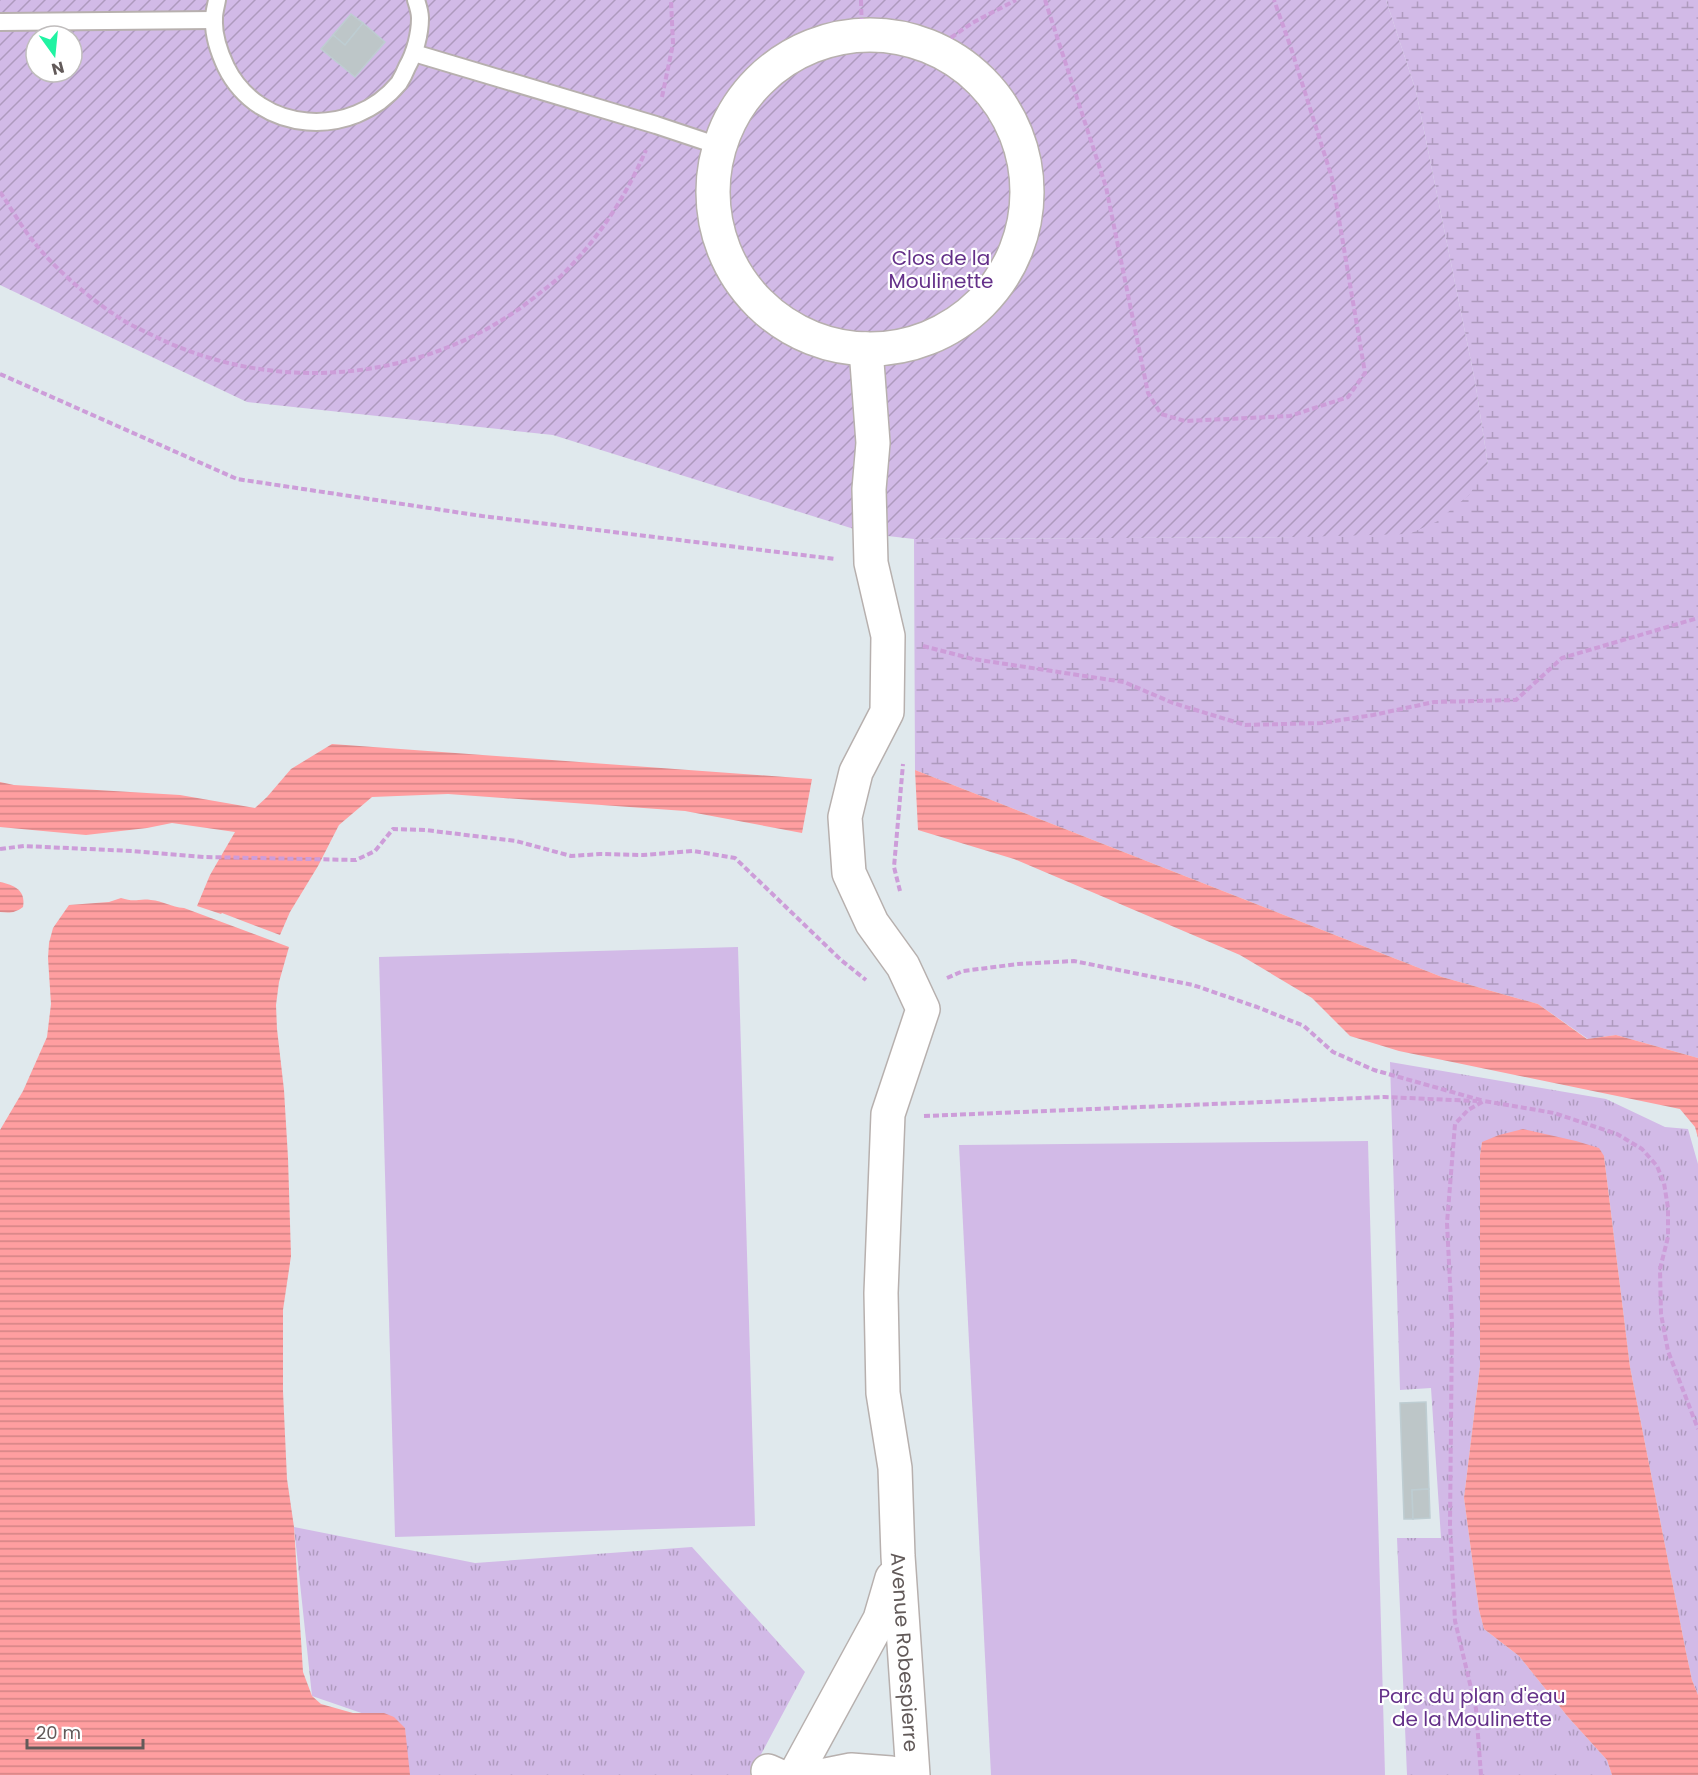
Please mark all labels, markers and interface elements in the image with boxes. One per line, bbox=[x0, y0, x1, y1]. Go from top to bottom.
north arrow bbox=[24, 24, 84, 84]
text: N bbox=[49, 55, 67, 81]
park label: Clos de la Moulinette bbox=[889, 244, 993, 295]
street label: Avenue Robespierre bbox=[884, 1551, 925, 1753]
park label: Parc du plan d'eau de la Moulinette bbox=[1378, 1682, 1566, 1733]
scale bar bbox=[27, 1712, 142, 1750]
text: 20 m bbox=[36, 1720, 81, 1745]

